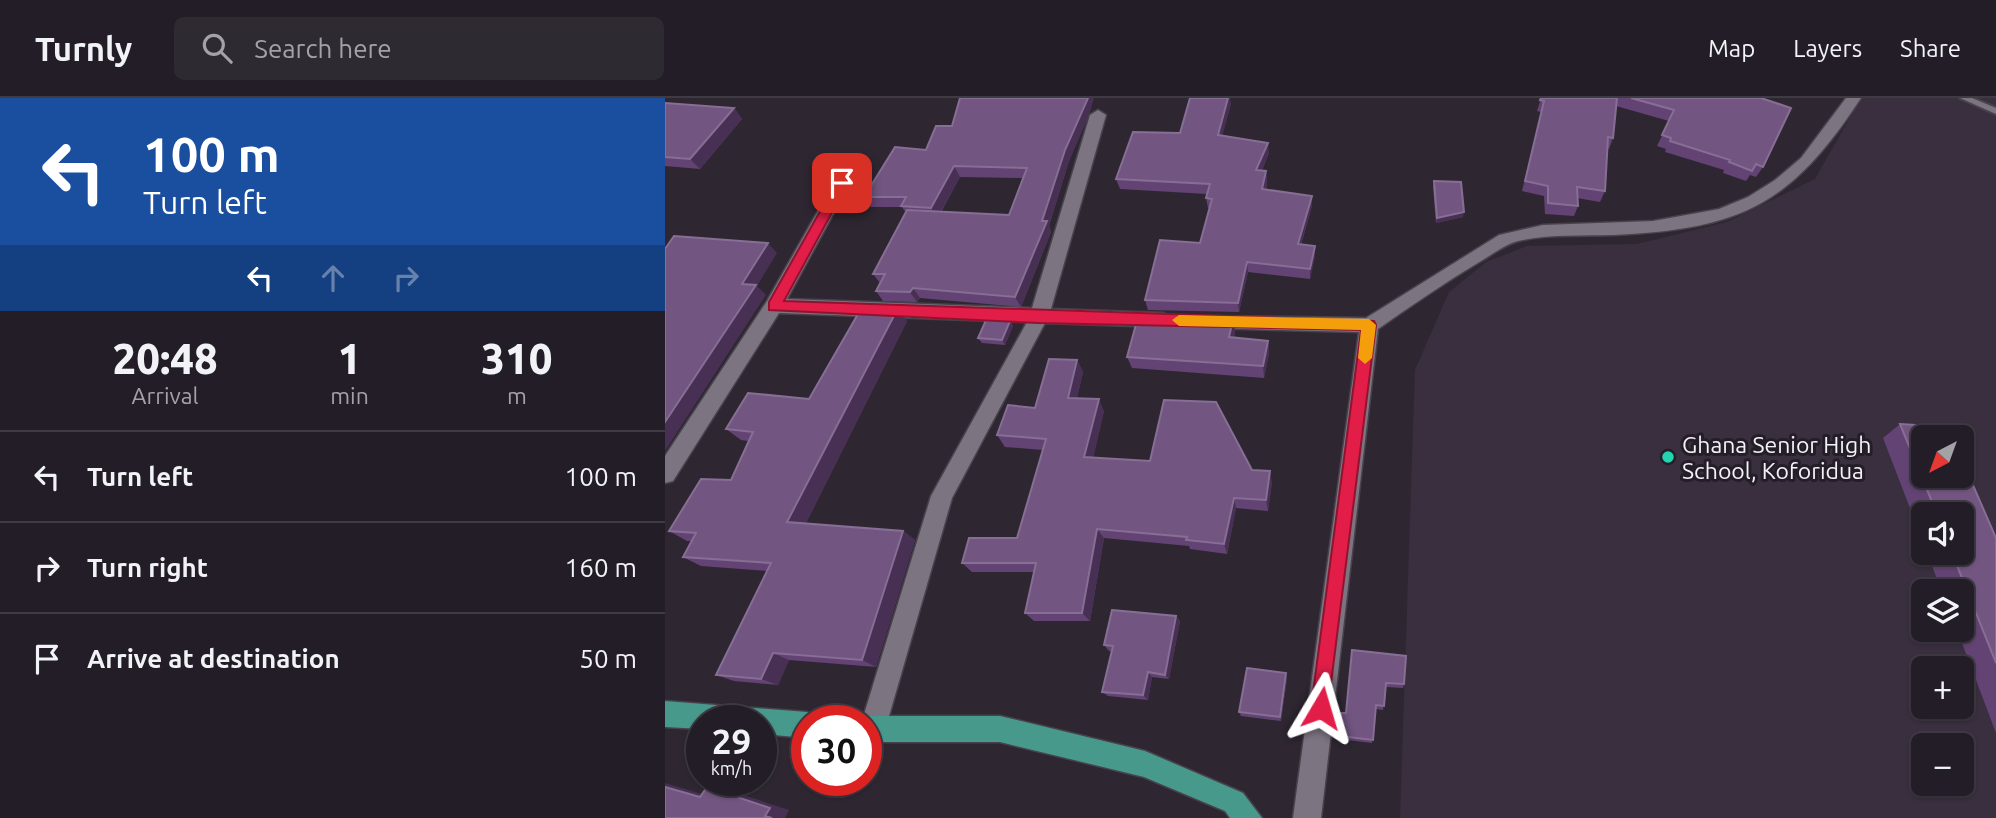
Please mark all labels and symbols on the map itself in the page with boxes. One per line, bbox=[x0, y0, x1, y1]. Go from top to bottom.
pin bbox=[812, 153, 872, 213]
north arrow bbox=[1911, 425, 1974, 488]
place label: Ghana Senior High School, Koforidua bbox=[1682, 432, 1871, 483]
marker: Ghana Senior High School, Koforidua bbox=[1660, 449, 1676, 465]
position arrow bbox=[1284, 671, 1358, 745]
speed limit sign: 30 bbox=[791, 705, 882, 796]

